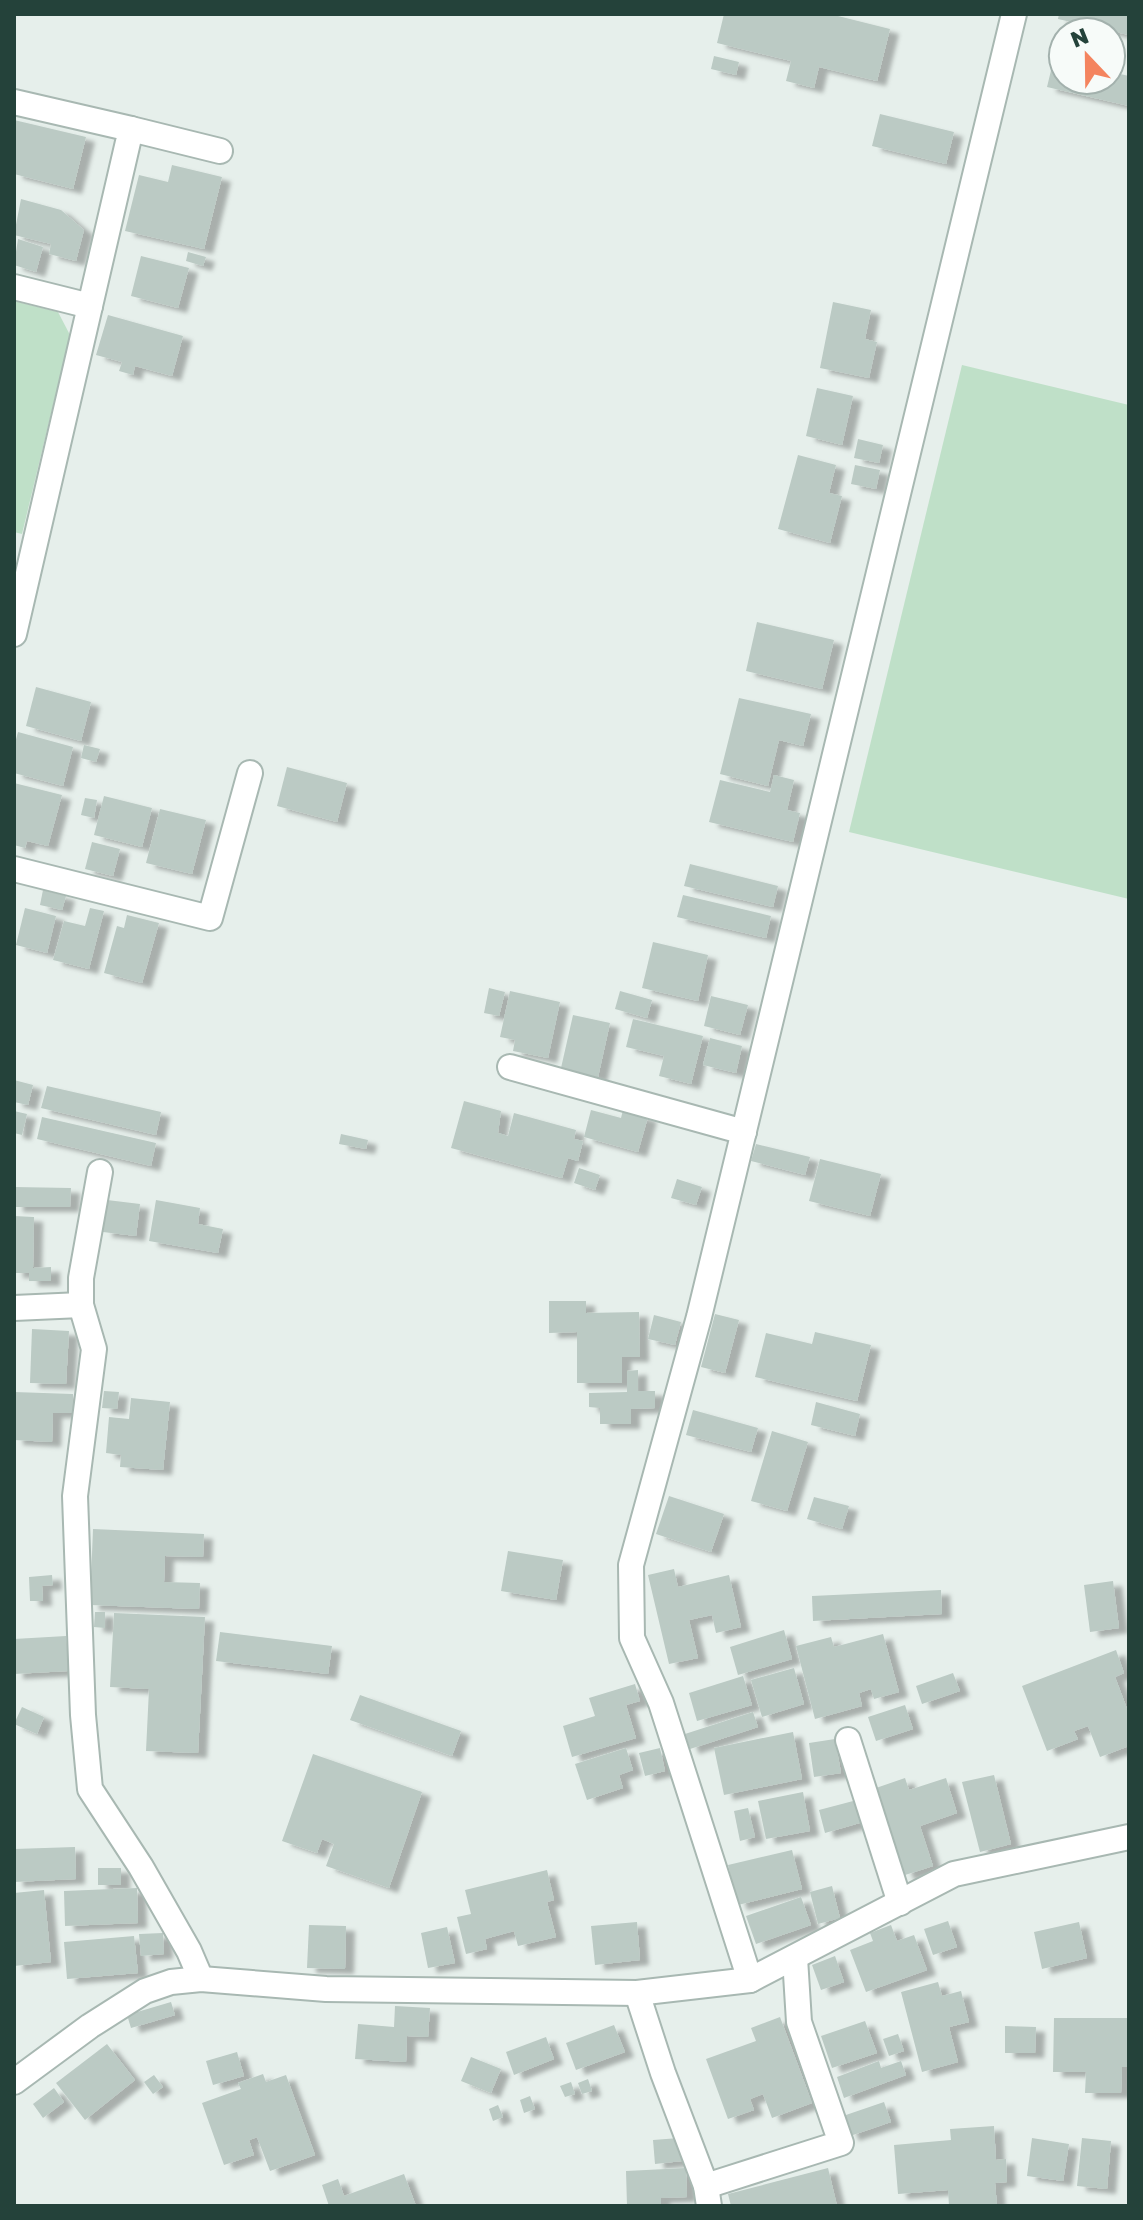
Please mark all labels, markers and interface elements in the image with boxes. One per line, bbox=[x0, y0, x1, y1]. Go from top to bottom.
north arrow bbox=[1047, 16, 1127, 96]
text: N bbox=[1067, 21, 1092, 53]

